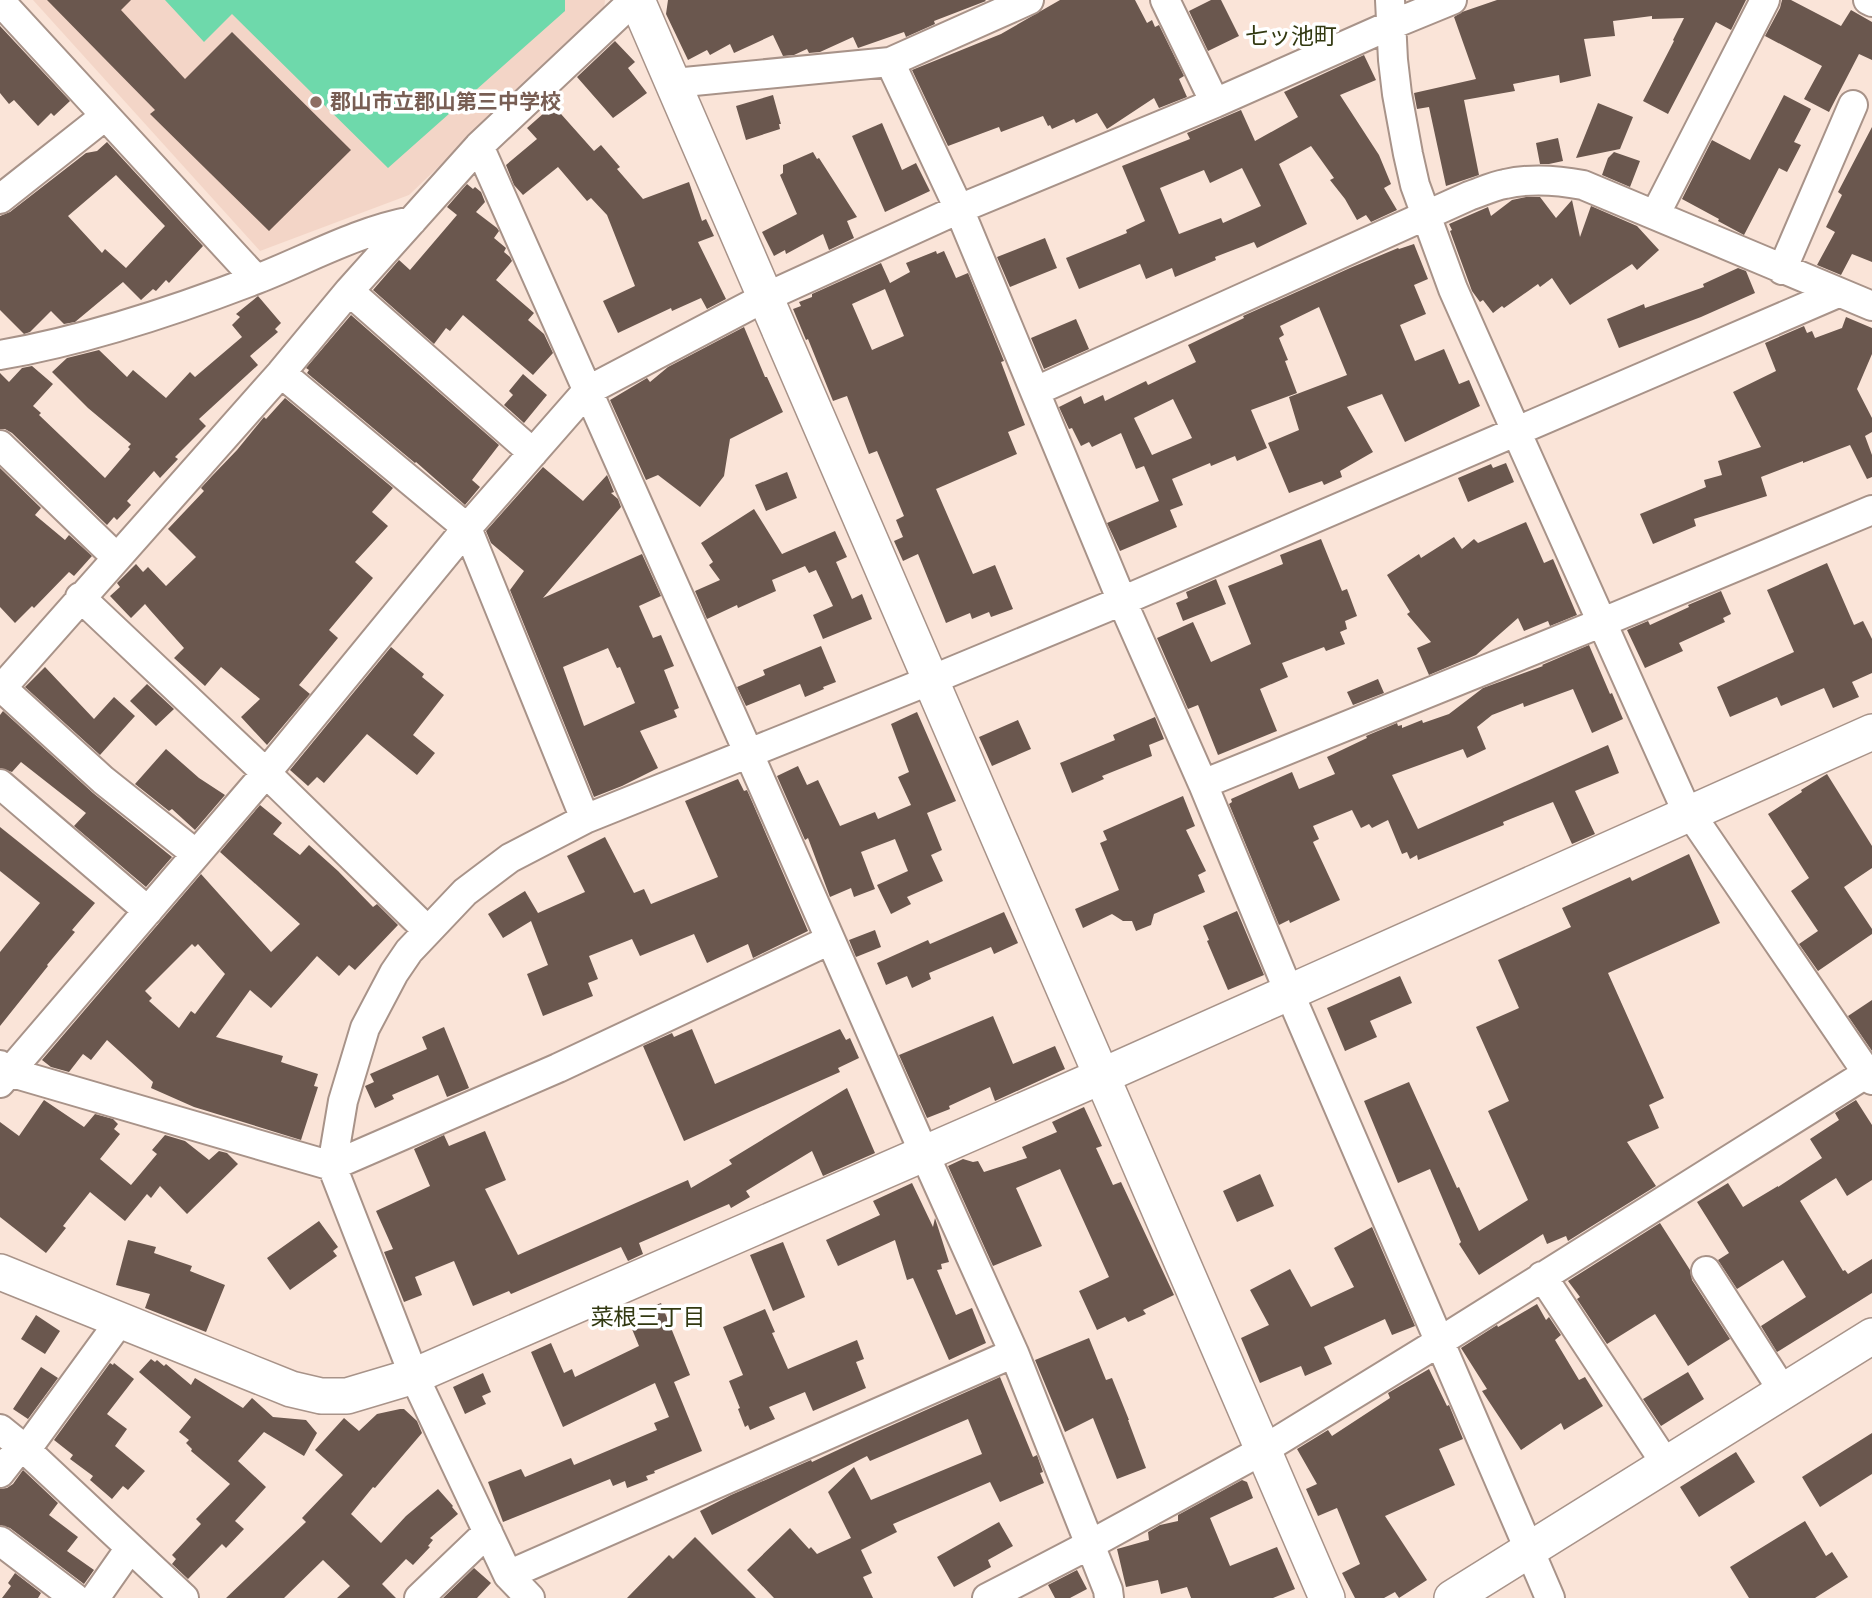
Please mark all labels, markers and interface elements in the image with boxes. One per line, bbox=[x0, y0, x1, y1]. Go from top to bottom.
district label: 七ッ池町 bbox=[1245, 21, 1337, 49]
place label: 郡山市立郡山第三中学校 bbox=[330, 88, 561, 114]
marker: 郡山市立郡山第三中学校 bbox=[308, 94, 324, 110]
district label: 菜根三丁目 bbox=[591, 1302, 706, 1330]

